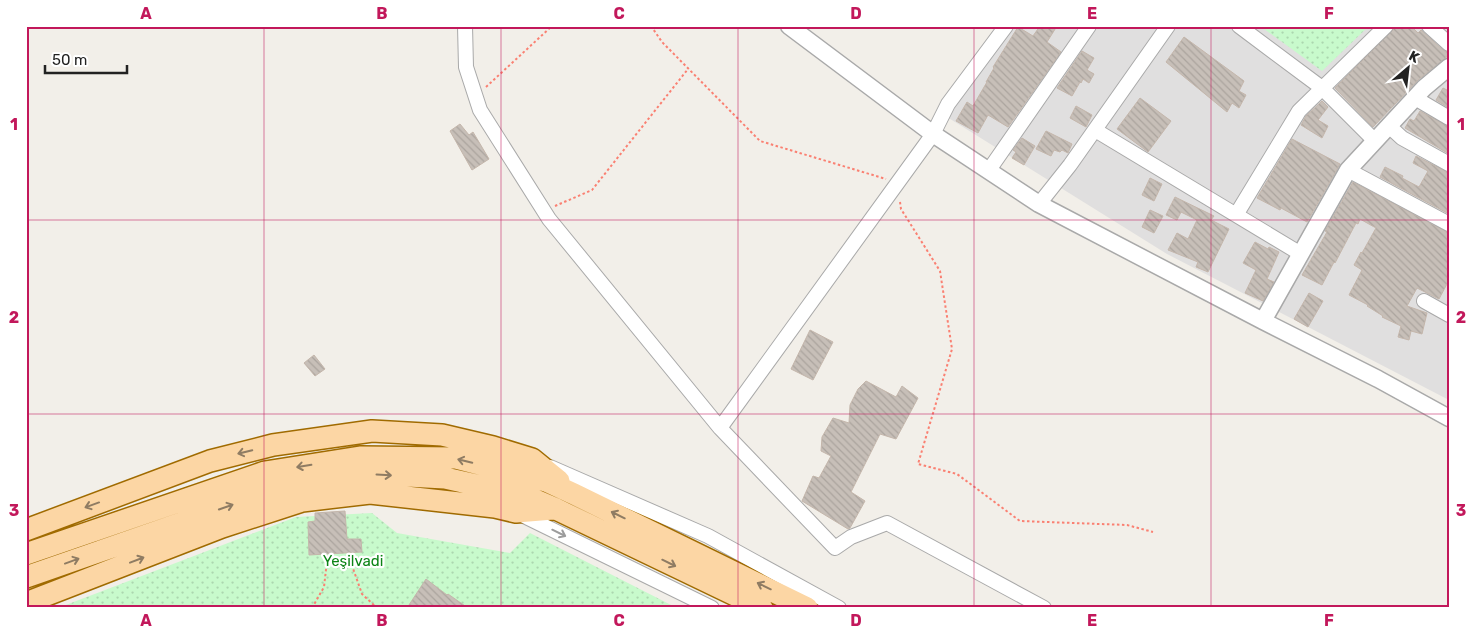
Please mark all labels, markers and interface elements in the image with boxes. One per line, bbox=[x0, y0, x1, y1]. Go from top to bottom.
text: A bbox=[140, 4, 152, 23]
text: B bbox=[376, 4, 388, 23]
text: C bbox=[613, 4, 625, 23]
text: D bbox=[850, 4, 862, 23]
text: E bbox=[1087, 4, 1097, 23]
text: F bbox=[1324, 4, 1334, 23]
scale bar bbox=[45, 42, 128, 74]
north arrow bbox=[1382, 42, 1432, 92]
text: K bbox=[1406, 47, 1423, 67]
text: 50 m bbox=[52, 51, 87, 69]
text: 1 bbox=[10, 115, 18, 134]
text: 1 bbox=[1457, 115, 1465, 134]
text: 2 bbox=[9, 308, 19, 327]
text: 2 bbox=[1456, 308, 1466, 327]
one-way arrow bbox=[238, 448, 254, 457]
one-way arrow bbox=[458, 456, 474, 465]
one-way arrow bbox=[296, 461, 312, 471]
one-way arrow bbox=[376, 470, 392, 480]
text: 3 bbox=[9, 501, 19, 520]
one-way arrow bbox=[85, 501, 100, 510]
text: 3 bbox=[1456, 501, 1466, 520]
one-way arrow bbox=[217, 502, 233, 512]
one-way arrow bbox=[611, 510, 626, 519]
one-way arrow bbox=[551, 529, 566, 538]
park label: Yeşilvadi bbox=[323, 552, 383, 570]
one-way arrow bbox=[129, 555, 144, 565]
one-way arrow bbox=[64, 556, 79, 565]
one-way arrow bbox=[661, 559, 676, 568]
one-way arrow bbox=[757, 581, 772, 590]
text: A bbox=[140, 611, 152, 630]
text: B bbox=[376, 611, 388, 630]
text: C bbox=[613, 611, 625, 630]
text: D bbox=[850, 611, 862, 630]
text: E bbox=[1087, 611, 1097, 630]
text: F bbox=[1324, 611, 1334, 630]

